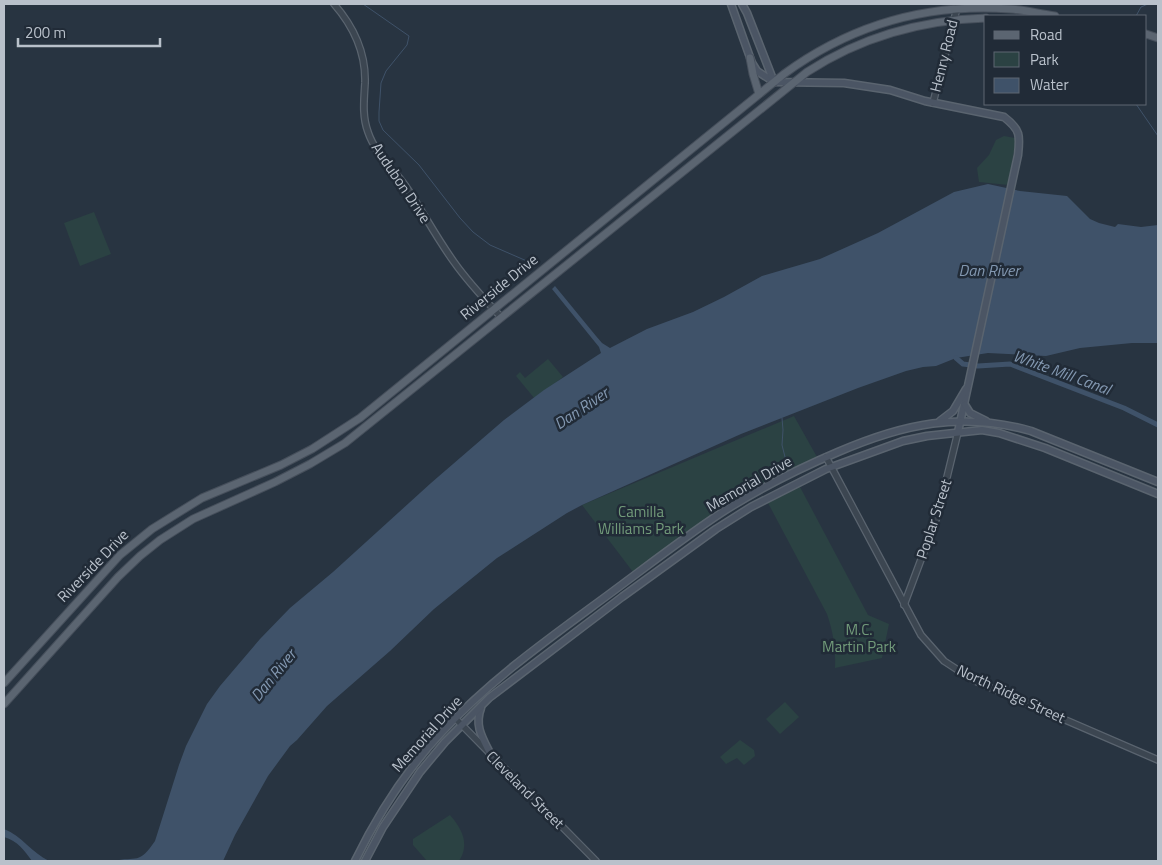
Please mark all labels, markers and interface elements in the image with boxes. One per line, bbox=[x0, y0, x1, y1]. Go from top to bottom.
scale bar bbox=[18, 15, 160, 47]
legend bbox=[984, 15, 1147, 105]
street label: Henry Road bbox=[923, 17, 964, 95]
text: 200 m bbox=[25, 21, 66, 44]
text: Road bbox=[1030, 23, 1062, 46]
text: Park bbox=[1030, 48, 1059, 71]
text: Water bbox=[1030, 73, 1069, 96]
street label: Audubon Drive bbox=[366, 138, 437, 228]
street label: Riverside Drive bbox=[455, 248, 543, 325]
water label: Dan River bbox=[958, 258, 1021, 282]
water label: White Mill Canal bbox=[1010, 343, 1116, 401]
water label: Dan River bbox=[549, 380, 615, 435]
street label: Memorial Drive bbox=[701, 450, 796, 518]
street label: Poplar Street bbox=[910, 475, 957, 562]
park label: Camilla Williams Park bbox=[598, 500, 684, 540]
street label: Riverside Drive bbox=[52, 524, 134, 608]
park label: M.C. Martin Park bbox=[822, 618, 896, 658]
water label: Dan River bbox=[244, 642, 303, 706]
street label: North Ridge Street bbox=[953, 658, 1070, 729]
street label: Memorial Drive bbox=[386, 690, 467, 777]
street label: Cleveland Street bbox=[481, 745, 570, 835]

